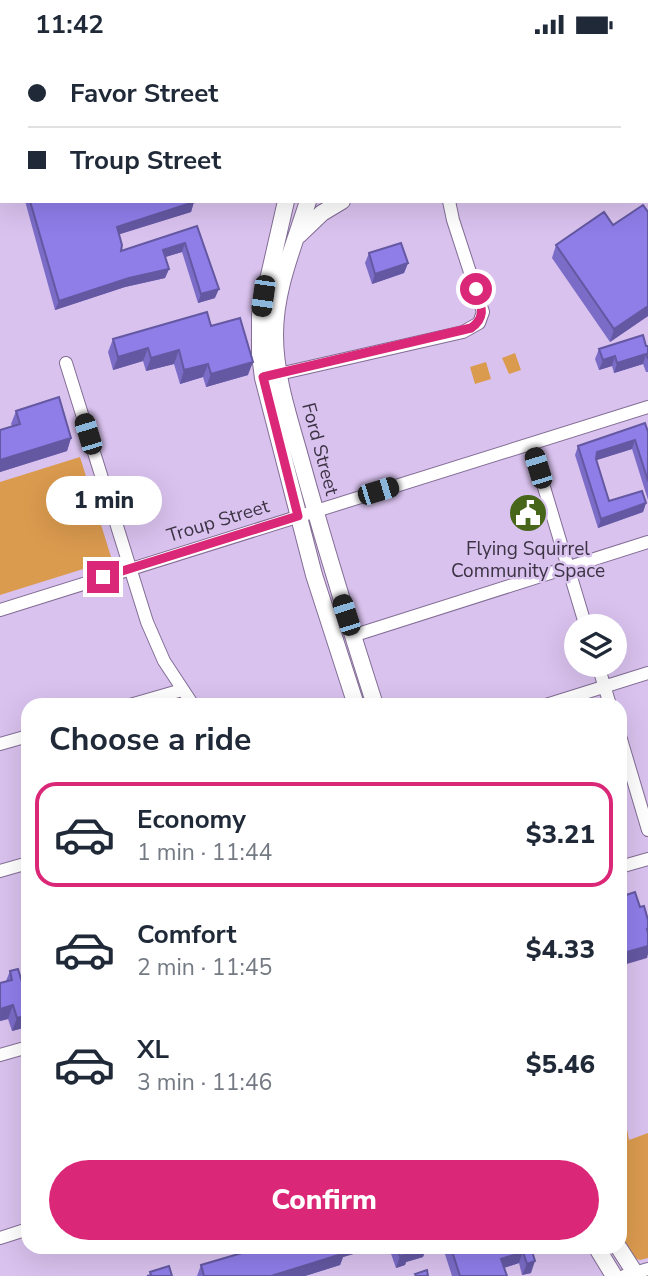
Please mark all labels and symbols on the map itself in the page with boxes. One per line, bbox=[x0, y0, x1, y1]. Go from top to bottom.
route start bbox=[460, 273, 492, 305]
car bbox=[250, 274, 277, 318]
street label: Ford Street bbox=[295, 400, 345, 499]
car bbox=[72, 411, 105, 457]
car bbox=[522, 445, 555, 491]
callout: 1 min bbox=[45, 475, 161, 525]
car bbox=[355, 475, 402, 507]
public building icon: Flying Squirrel Community Space bbox=[507, 492, 549, 534]
street label: Troup Street bbox=[164, 493, 273, 549]
place label: Flying Squirrel Community Space bbox=[451, 536, 605, 584]
route end bbox=[87, 561, 119, 593]
car bbox=[330, 592, 363, 638]

